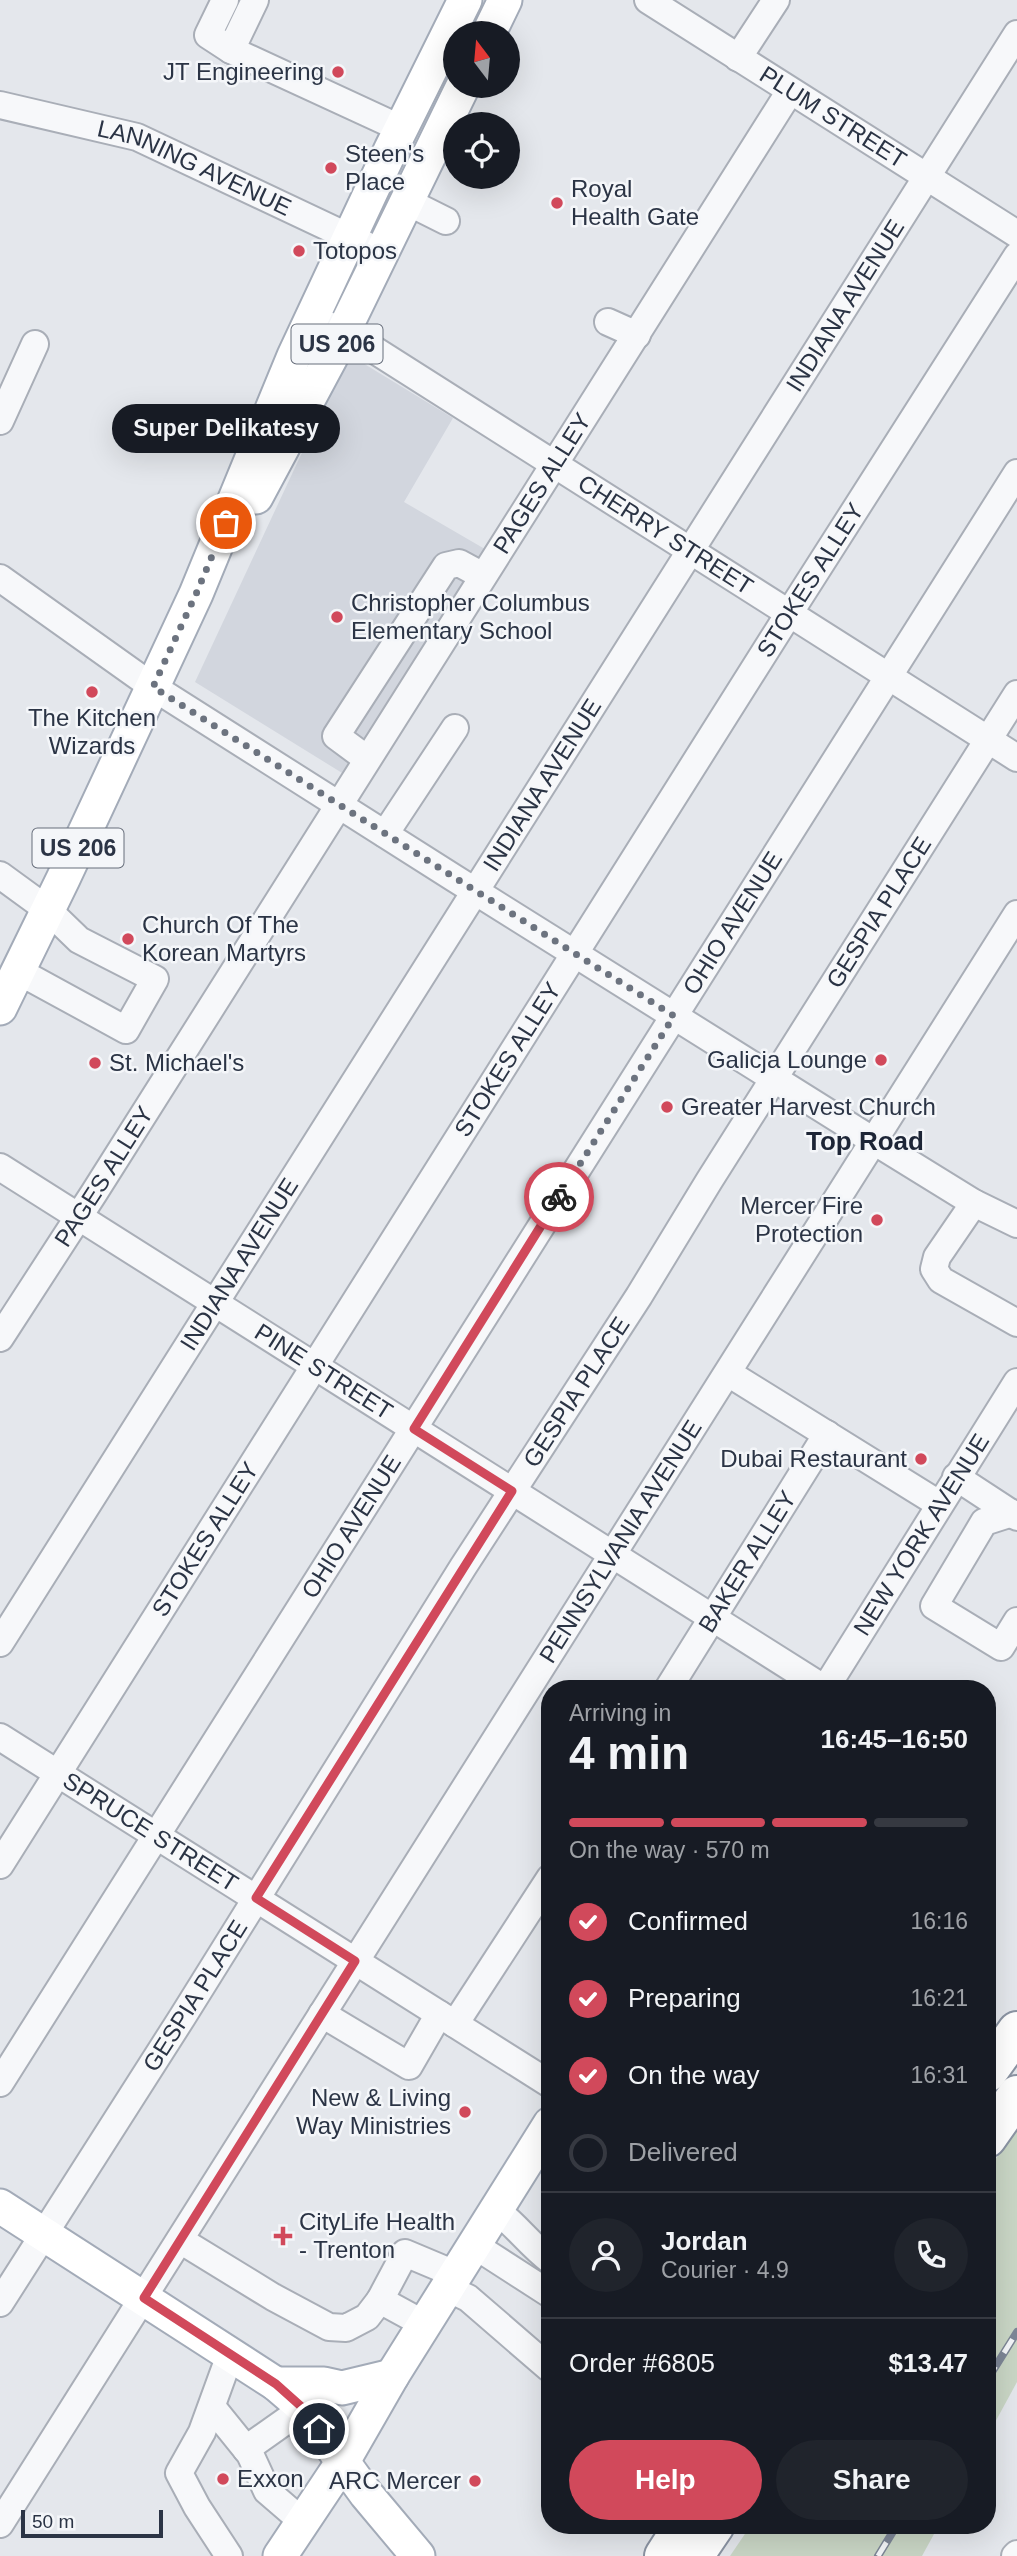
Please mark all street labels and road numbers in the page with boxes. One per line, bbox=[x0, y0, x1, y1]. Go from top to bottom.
street label: PLUM STREET bbox=[755, 60, 912, 173]
street label: LANNING AVENUE bbox=[95, 114, 296, 221]
street label: INDIANA AVENUE bbox=[780, 214, 909, 397]
road number: US 206 bbox=[292, 324, 382, 364]
street label: PAGES ALLEY bbox=[487, 408, 596, 558]
street label: CHERRY STREET bbox=[573, 469, 759, 600]
street label: STOKES ALLEY bbox=[751, 498, 869, 662]
street label: INDIANA AVENUE bbox=[477, 694, 606, 876]
road number: US 206 bbox=[32, 828, 124, 868]
street label: GESPIA PLACE bbox=[821, 832, 936, 993]
street label: OHIO AVENUE bbox=[677, 846, 787, 999]
street label: STOKES ALLEY bbox=[449, 977, 566, 1142]
street label: PAGES ALLEY bbox=[49, 1101, 158, 1252]
street label: INDIANA AVENUE bbox=[175, 1173, 303, 1355]
street label: GESPIA PLACE bbox=[518, 1312, 635, 1472]
street label: PINE STREET bbox=[250, 1318, 398, 1425]
street label: PENNSYLVANIA AVENUE bbox=[534, 1415, 707, 1668]
street label: NEW YORK AVENUE bbox=[848, 1429, 994, 1640]
street label: OHIO AVENUE bbox=[296, 1450, 406, 1603]
street label: STOKES ALLEY bbox=[146, 1457, 264, 1621]
street label: BAKER ALLEY bbox=[693, 1486, 801, 1637]
street label: SPRUCE STREET bbox=[58, 1766, 243, 1897]
street label: GESPIA PLACE bbox=[137, 1915, 252, 2076]

